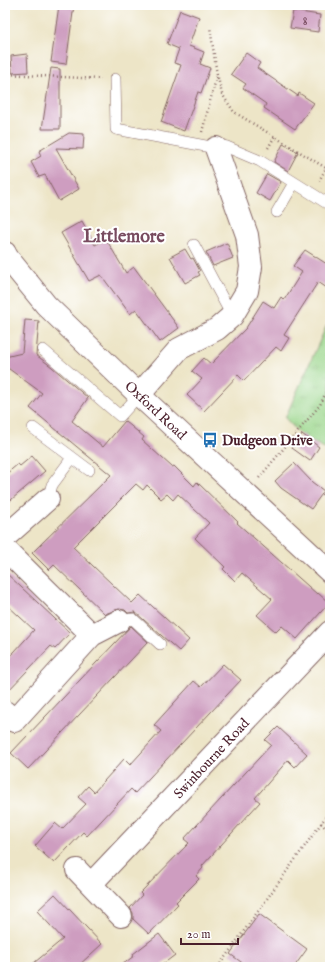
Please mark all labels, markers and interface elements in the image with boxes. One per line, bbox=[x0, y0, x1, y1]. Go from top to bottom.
house number: 8 bbox=[303, 14, 308, 29]
district label: Littlemore bbox=[83, 226, 165, 249]
street label: Oxford Road bbox=[121, 377, 190, 444]
bus stop icon: Dudgeon Drive bbox=[201, 431, 219, 449]
place label: Dudgeon Drive bbox=[222, 432, 313, 450]
street label: Swinbourne Road bbox=[170, 714, 254, 803]
scale bar bbox=[181, 920, 238, 946]
text: 20 m bbox=[187, 927, 210, 942]

